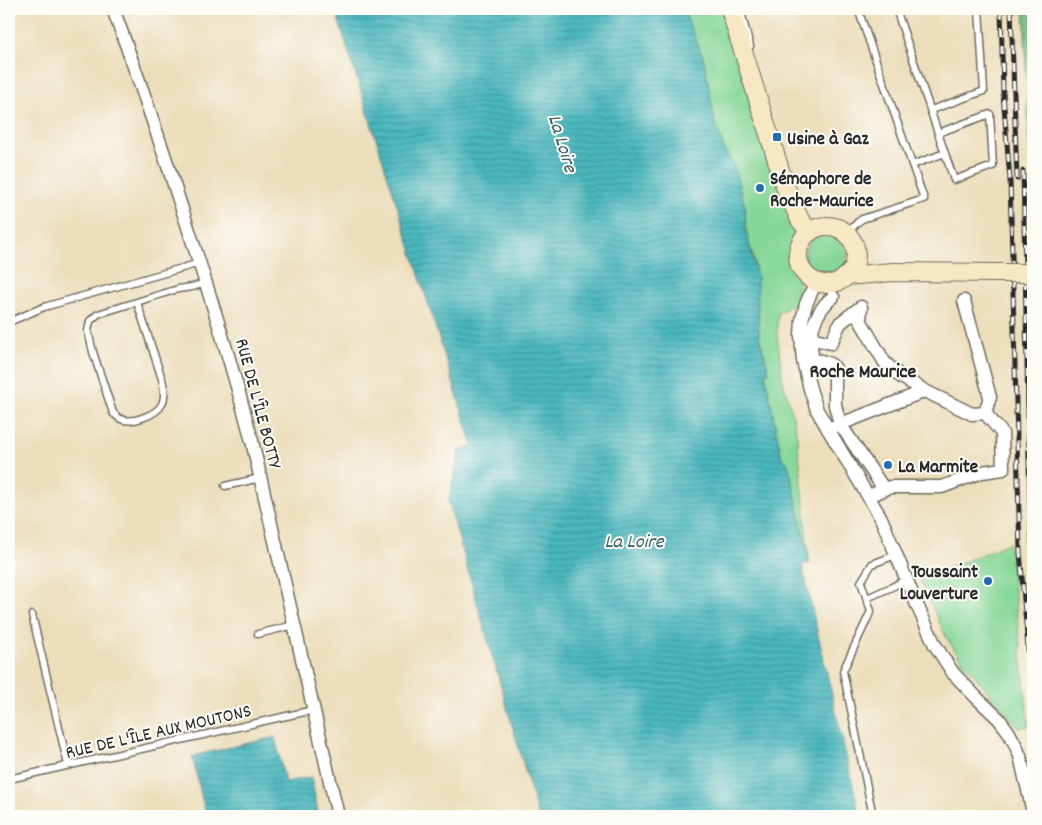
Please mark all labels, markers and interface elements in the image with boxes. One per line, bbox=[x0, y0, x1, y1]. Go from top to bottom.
water label: La Loire bbox=[539, 112, 584, 177]
place label: Usine à Gaz bbox=[787, 127, 869, 154]
marker: Usine à Gaz bbox=[771, 131, 783, 143]
place label: Sémaphore de Roche-Maurice bbox=[770, 167, 874, 216]
marker: Sémaphore de Roche-Maurice bbox=[754, 182, 766, 194]
street label: RUE DE L'ÎLE BOTTY bbox=[226, 336, 287, 473]
district label: Roche Maurice bbox=[810, 359, 917, 387]
place label: La Marmite bbox=[898, 455, 978, 482]
marker: La Marmite bbox=[882, 459, 894, 471]
water label: La Loire bbox=[604, 529, 665, 557]
place label: Toussaint Louverture bbox=[900, 560, 978, 609]
marker: Toussaint Louverture bbox=[982, 575, 994, 587]
street label: RUE DE L'ÎLE AUX MOUTONS bbox=[63, 699, 254, 768]

